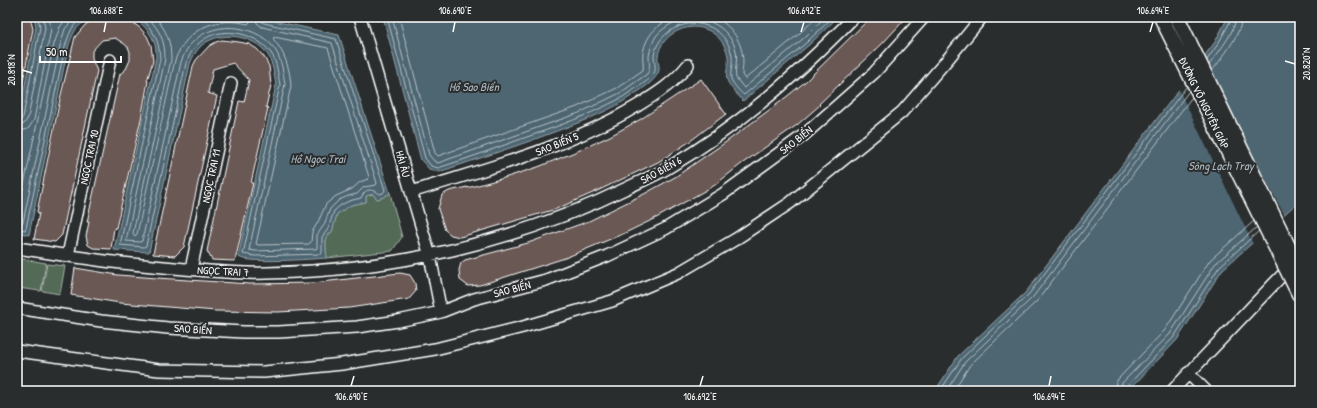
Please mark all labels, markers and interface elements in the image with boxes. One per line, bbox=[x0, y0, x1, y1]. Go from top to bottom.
text: 106.688°E bbox=[89, 4, 123, 17]
text: 106.690°E bbox=[438, 4, 472, 17]
text: 106.692°E bbox=[787, 4, 821, 17]
text: 106.694°E bbox=[1137, 4, 1170, 17]
scale bar bbox=[40, 38, 121, 64]
text: 50 m bbox=[46, 43, 67, 60]
text: 20.820°N bbox=[1300, 48, 1313, 80]
text: 20.818°N bbox=[5, 54, 18, 86]
street label: ĐƯỜNG VÕ NGUYÊN GIÁP bbox=[1176, 55, 1232, 151]
water label: Hồ Sao Biển bbox=[449, 78, 501, 95]
street label: SAO BIỂN bbox=[777, 123, 815, 157]
street label: NGỌC TRAI 10 bbox=[76, 128, 102, 186]
street label: SAO BIỂN 5 bbox=[533, 129, 581, 159]
street label: NGỌC TRAI 11 bbox=[198, 148, 224, 204]
street label: HẢI ÂU bbox=[393, 149, 413, 179]
water label: Hồ Ngọc Trai bbox=[291, 150, 347, 167]
street label: SAO BIỂN 6 bbox=[638, 153, 685, 187]
water label: Sông Lạch Tray bbox=[1188, 157, 1256, 174]
street label: NGỌC TRAI 7 bbox=[197, 263, 249, 279]
street label: SAO BIỂN bbox=[492, 277, 532, 301]
street label: SAO BIỂN bbox=[174, 321, 213, 337]
text: 106.690°E bbox=[334, 390, 368, 403]
text: 106.692°E bbox=[683, 390, 717, 403]
text: 106.694°E bbox=[1033, 390, 1066, 403]

